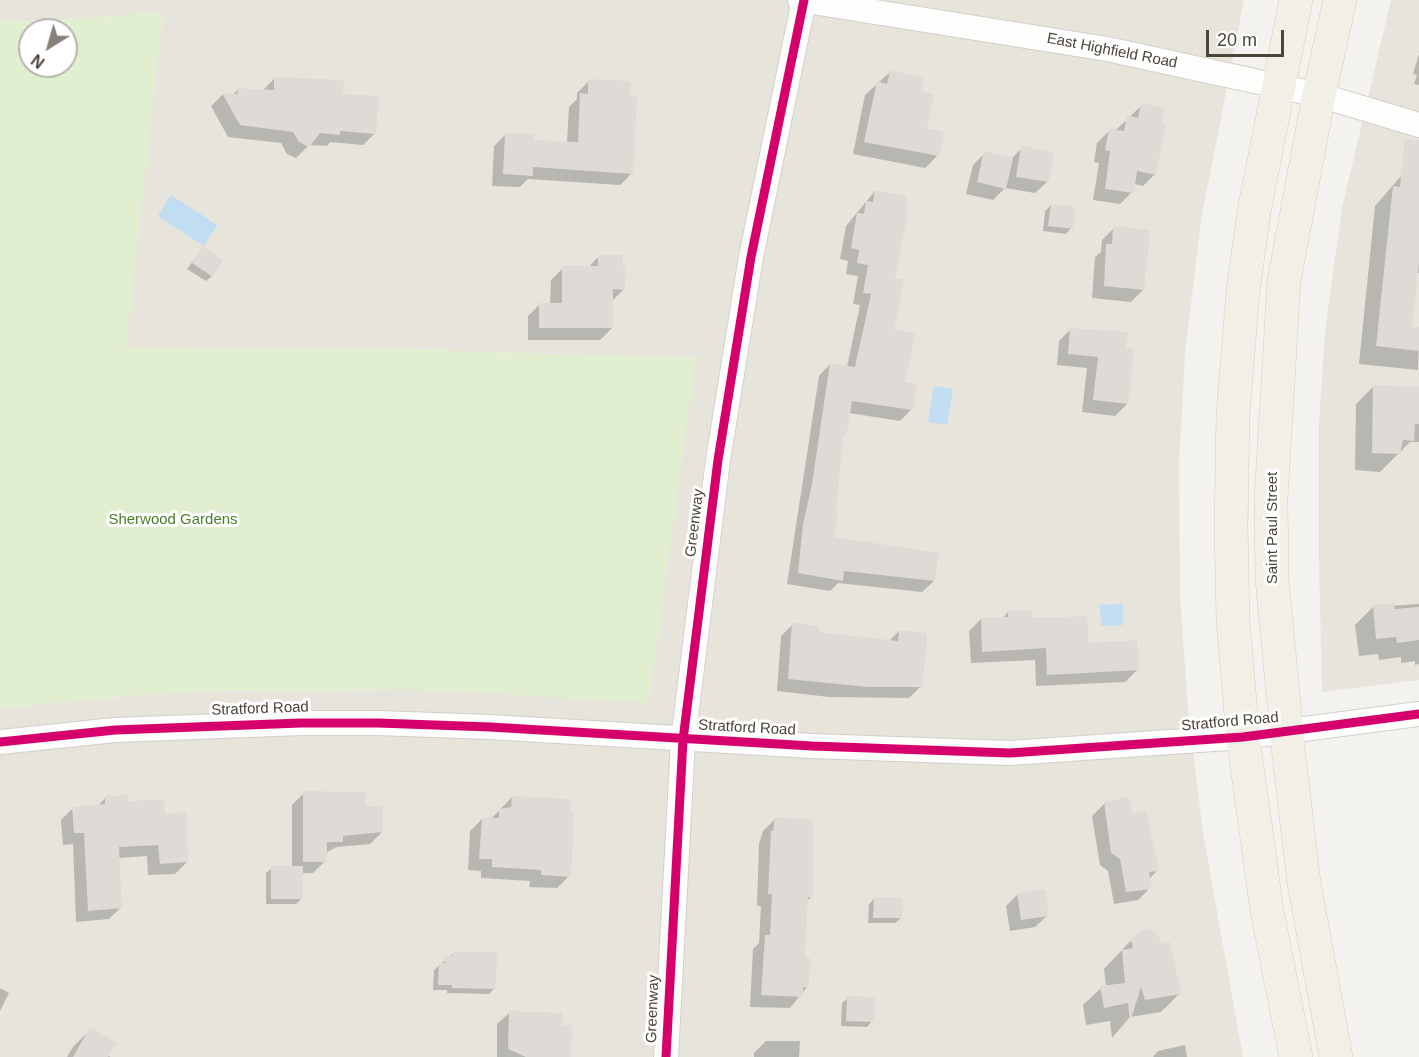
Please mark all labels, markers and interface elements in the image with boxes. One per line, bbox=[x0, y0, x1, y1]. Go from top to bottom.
north arrow bbox=[18, 18, 78, 78]
scale bar bbox=[1209, 18, 1287, 56]
street label: East Highfield Road bbox=[1045, 30, 1179, 72]
text: 20 m bbox=[1217, 30, 1257, 50]
text: N bbox=[28, 51, 48, 71]
street label: Saint Paul Street bbox=[1264, 472, 1282, 584]
street label: Greenway bbox=[682, 488, 708, 558]
park label: Sherwood Gardens bbox=[108, 511, 238, 529]
street label: Stratford Road bbox=[211, 698, 309, 720]
street label: Stratford Road bbox=[1181, 709, 1279, 735]
street label: Stratford Road bbox=[698, 716, 796, 740]
street label: Greenway bbox=[643, 975, 663, 1043]

